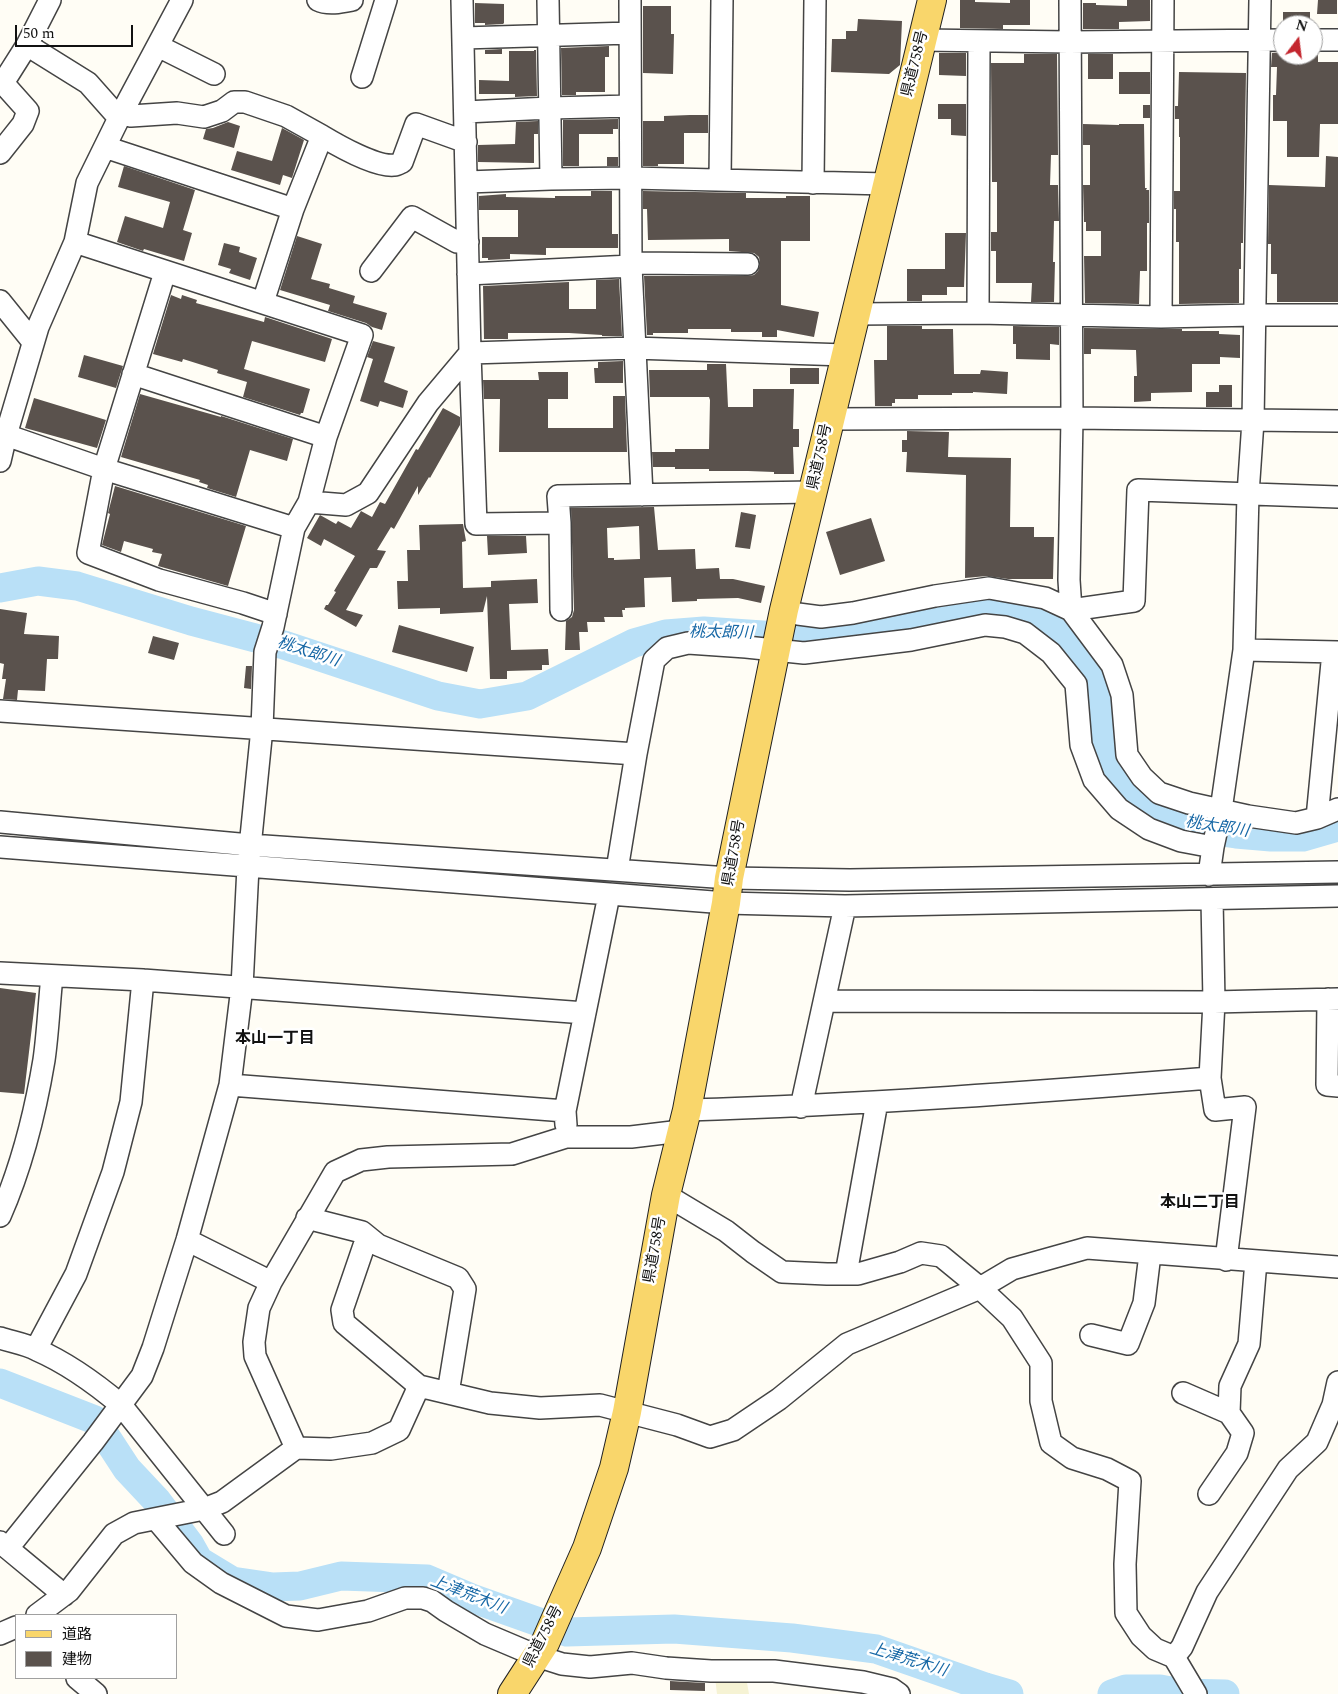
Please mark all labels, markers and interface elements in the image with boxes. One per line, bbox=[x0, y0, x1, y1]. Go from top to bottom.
text: N bbox=[1294, 14, 1310, 38]
scale bar bbox=[18, 15, 135, 47]
north arrow bbox=[1273, 15, 1323, 65]
text: 50 m bbox=[23, 22, 55, 45]
street label: 県道758号 bbox=[899, 29, 933, 99]
street label: 県道758号 bbox=[805, 422, 837, 492]
water label: 桃太郎川 bbox=[689, 624, 753, 644]
water label: 桃太郎川 bbox=[275, 634, 341, 672]
water label: 桃太郎川 bbox=[1184, 814, 1250, 842]
street label: 県道758号 bbox=[720, 818, 750, 888]
district label: 本山一丁目 bbox=[235, 1030, 315, 1050]
district label: 本山二丁目 bbox=[1160, 1194, 1240, 1214]
street label: 県道758号 bbox=[641, 1215, 671, 1285]
water label: 上津荒木川 bbox=[427, 1573, 509, 1619]
street label: 県道758号 bbox=[521, 1603, 567, 1671]
legend bbox=[15, 1614, 178, 1679]
text: 道路 bbox=[62, 1623, 92, 1646]
water label: 上津荒木川 bbox=[867, 1640, 949, 1682]
text: 建物 bbox=[62, 1648, 92, 1671]

